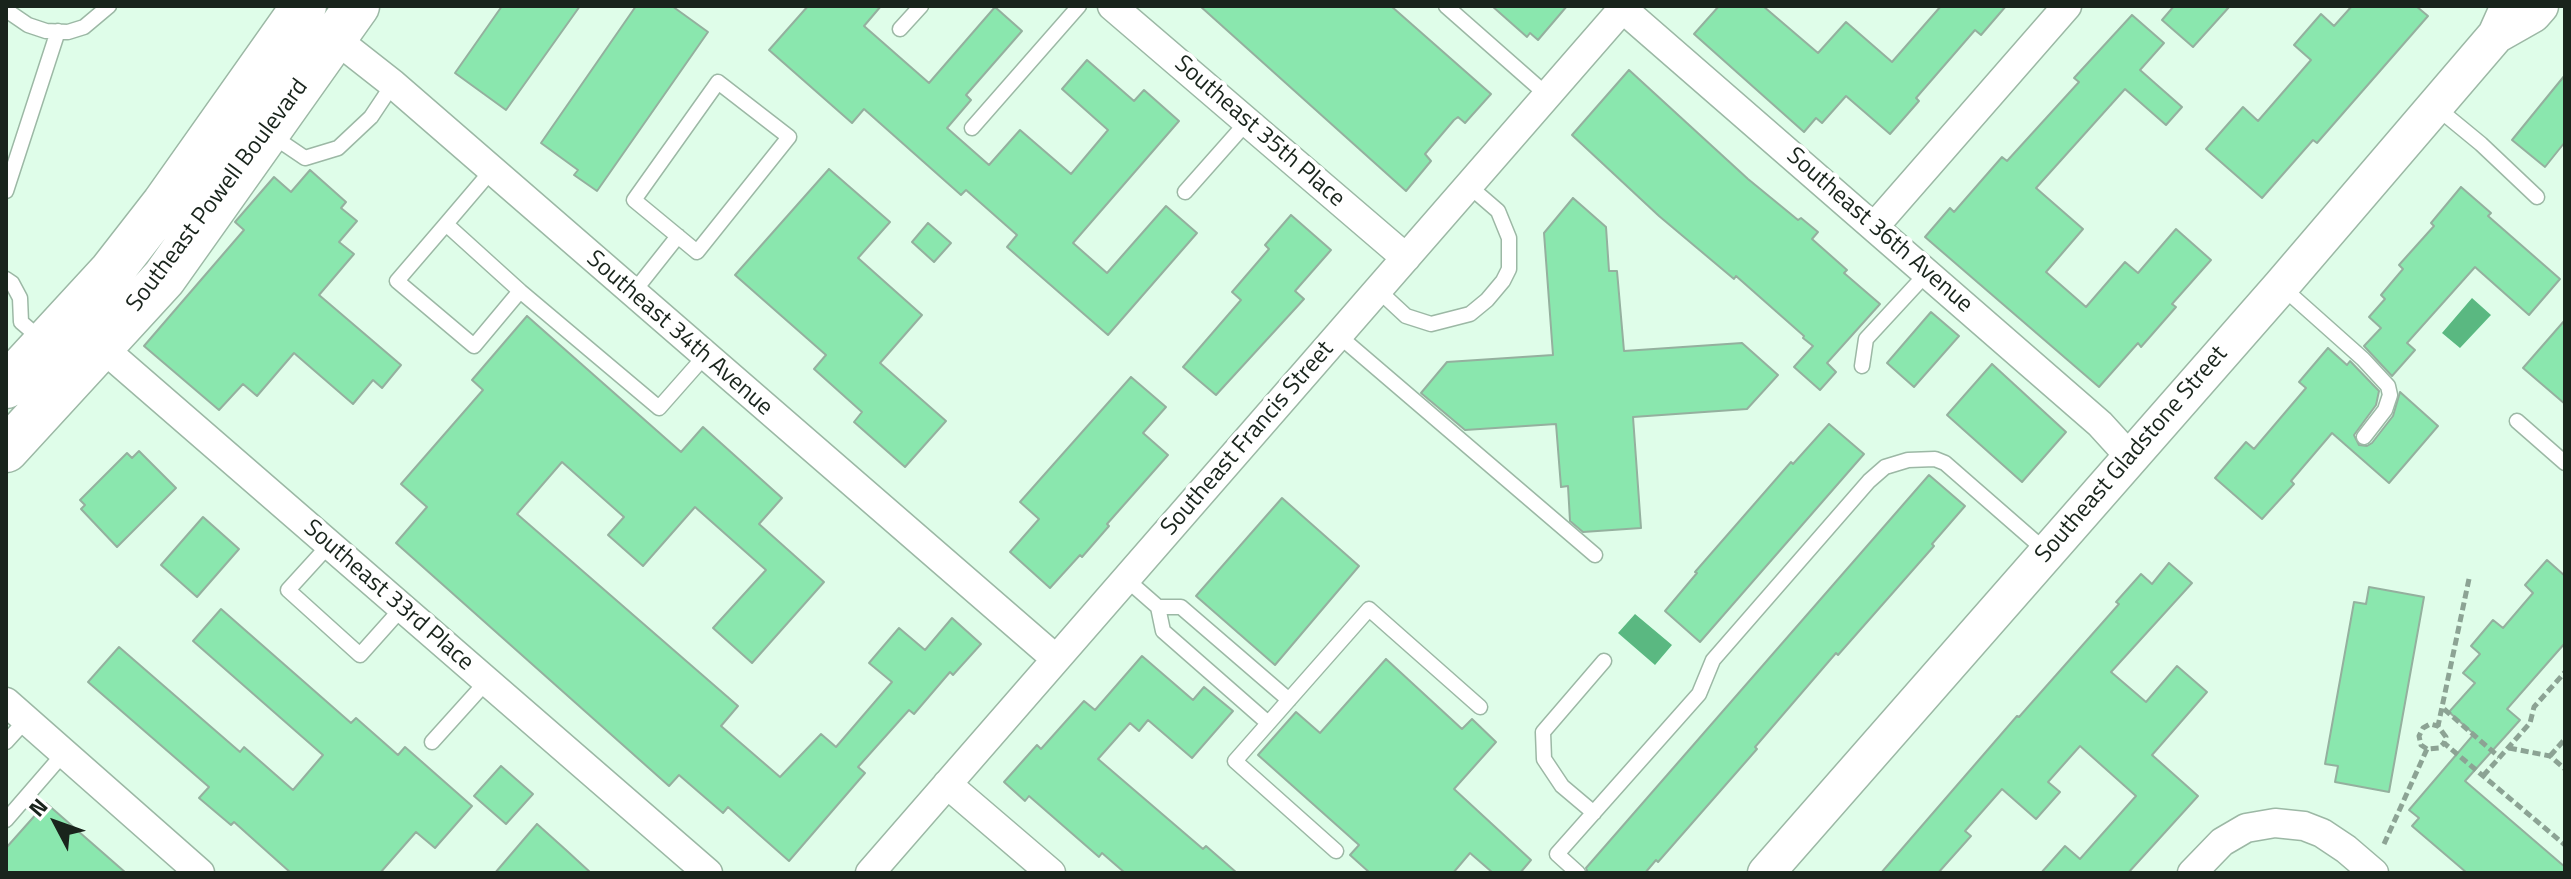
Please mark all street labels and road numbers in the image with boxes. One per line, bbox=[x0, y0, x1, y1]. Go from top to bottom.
street label: Southeast 35th Place bbox=[1168, 50, 1350, 214]
street label: Southeast Powell Boulevard bbox=[121, 74, 315, 318]
street label: Southeast 36th Avenue bbox=[1780, 142, 1978, 320]
street label: Southeast 34th Avenue bbox=[580, 245, 778, 423]
street label: Southeast Francis Street bbox=[1156, 336, 1340, 542]
street label: Southeast Gladstone Street bbox=[2030, 341, 2234, 569]
street label: Southeast 33rd Place bbox=[297, 514, 479, 678]

